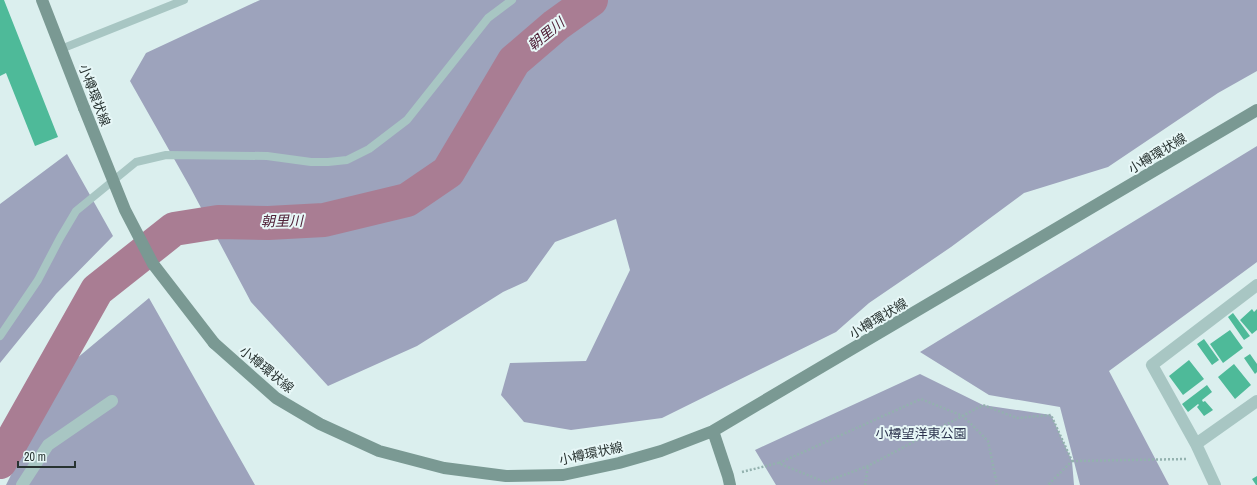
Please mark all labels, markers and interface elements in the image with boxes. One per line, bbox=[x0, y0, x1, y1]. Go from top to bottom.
water label: 朝里川 bbox=[524, 13, 570, 54]
street label: 小樽環状線 bbox=[75, 62, 114, 129]
street label: 小樽環状線 bbox=[1125, 129, 1189, 177]
water label: 朝里川 bbox=[261, 212, 305, 230]
street label: 小樽環状線 bbox=[846, 294, 910, 342]
street label: 小樽環状線 bbox=[236, 342, 297, 396]
park label: 小樽望洋東公園 bbox=[875, 425, 967, 442]
street label: 小樽環状線 bbox=[558, 438, 625, 469]
scale bar bbox=[18, 443, 75, 469]
text: 20 m bbox=[24, 449, 46, 465]

